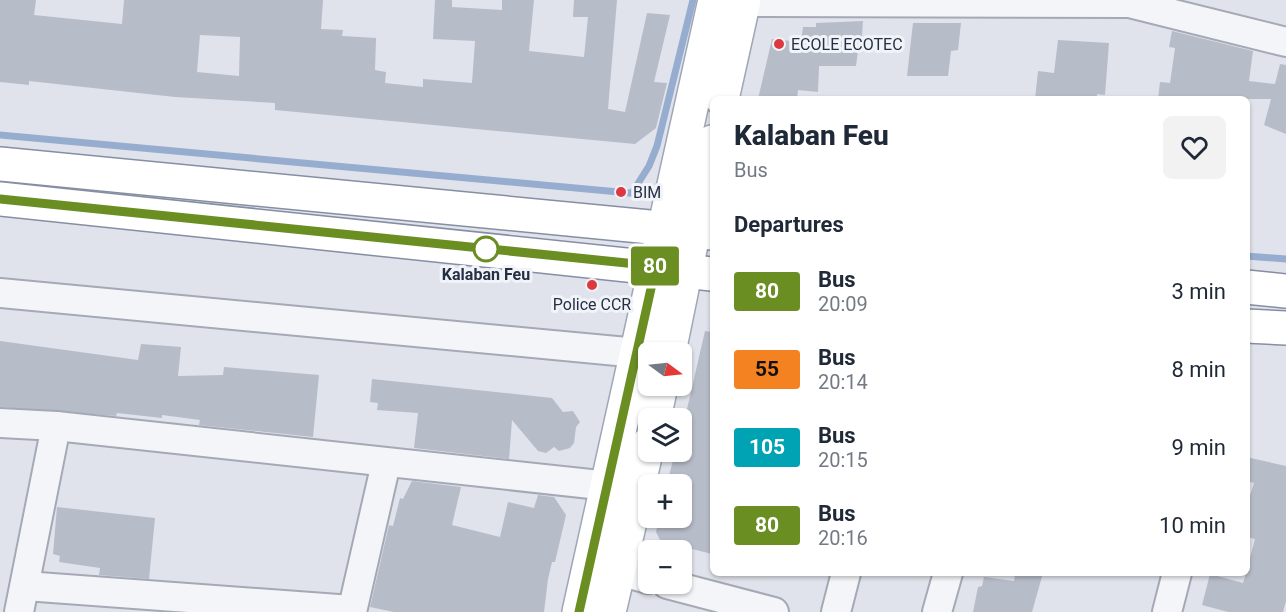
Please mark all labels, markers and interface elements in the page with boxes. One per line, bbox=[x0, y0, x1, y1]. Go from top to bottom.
place label: ECOLE ECOTEC bbox=[791, 35, 903, 54]
marker: ECOLE ECOTEC bbox=[772, 37, 786, 51]
button: heart bbox=[1163, 116, 1226, 179]
text: Kalaban Feu bbox=[734, 119, 889, 152]
text: Bus bbox=[734, 158, 768, 182]
place label: BIM bbox=[633, 183, 661, 202]
marker: BIM bbox=[614, 185, 628, 199]
text: Departures bbox=[734, 212, 844, 237]
marker: Kalaban Feu bbox=[473, 236, 499, 262]
line badge: 80 bbox=[628, 246, 682, 286]
text: 80 bbox=[643, 254, 667, 278]
place label: Kalaban Feu bbox=[442, 265, 530, 284]
text: Bus bbox=[818, 267, 856, 292]
marker: Police CCR bbox=[585, 278, 599, 292]
text: 80 bbox=[755, 279, 779, 303]
text: 3 min bbox=[1171, 279, 1226, 304]
text: 20:09 bbox=[818, 292, 868, 316]
place label: Police CCR bbox=[553, 295, 631, 314]
north arrow bbox=[638, 342, 692, 396]
map controls bbox=[638, 342, 692, 594]
text: Bus bbox=[818, 345, 856, 370]
text: 55 bbox=[755, 357, 779, 381]
text: 8 min bbox=[1171, 357, 1226, 382]
text: 20:14 bbox=[818, 370, 868, 394]
button: layers bbox=[638, 408, 692, 462]
text: Bus bbox=[818, 423, 856, 448]
text: 105 bbox=[749, 435, 785, 459]
text: 9 min bbox=[1171, 435, 1226, 460]
text: 20:15 bbox=[818, 448, 868, 472]
button: + bbox=[638, 474, 692, 528]
text: Bus bbox=[818, 501, 856, 526]
text: 80 bbox=[755, 513, 779, 537]
text: 10 min bbox=[1159, 513, 1226, 538]
text: 20:16 bbox=[818, 526, 868, 550]
button: − bbox=[638, 540, 692, 594]

